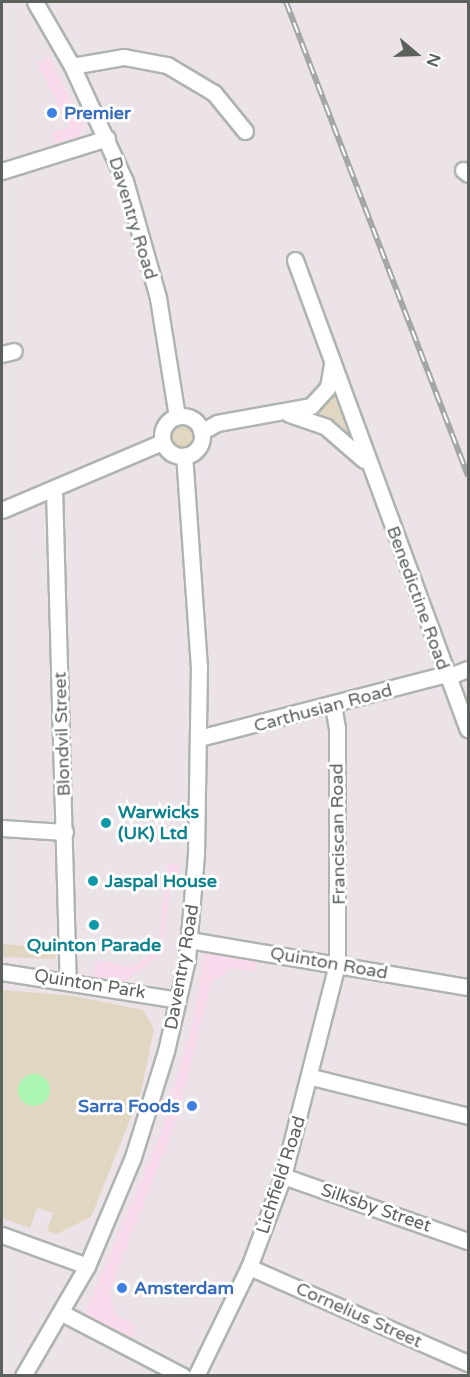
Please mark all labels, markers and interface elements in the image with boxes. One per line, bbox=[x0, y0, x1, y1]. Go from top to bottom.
north arrow bbox=[386, 24, 446, 84]
text: N bbox=[421, 51, 445, 69]
place label: Premier bbox=[64, 102, 131, 124]
marker: Premier bbox=[45, 106, 59, 120]
street label: Daventry Road bbox=[104, 154, 162, 282]
street label: Benedictine Road bbox=[382, 523, 454, 673]
street label: Blondvil Street bbox=[49, 671, 75, 797]
street label: Carthusian Road bbox=[251, 679, 395, 737]
street label: Franciscan Road bbox=[326, 763, 350, 905]
place label: Warwicks (UK) Ltd bbox=[118, 802, 199, 844]
marker: Warwicks (UK) Ltd bbox=[99, 816, 113, 830]
place label: Jaspal House bbox=[105, 870, 217, 892]
marker: Jaspal House bbox=[86, 874, 100, 888]
street label: Daventry Road bbox=[160, 903, 204, 1031]
marker: Quinton Parade bbox=[87, 918, 101, 932]
place label: Quinton Parade bbox=[27, 934, 161, 956]
street label: Quinton Road bbox=[268, 942, 390, 984]
street label: Quinton Park bbox=[33, 965, 147, 1003]
place label: Sarra Foods bbox=[78, 1095, 180, 1117]
marker: Sarra Foods bbox=[185, 1099, 199, 1113]
street label: Lichfield Road bbox=[252, 1113, 310, 1237]
street label: Silksby Street bbox=[318, 1179, 434, 1237]
place label: Amsterdam bbox=[134, 1277, 234, 1299]
street label: Cornelius Street bbox=[293, 1277, 425, 1353]
marker: Amsterdam bbox=[115, 1281, 129, 1295]

